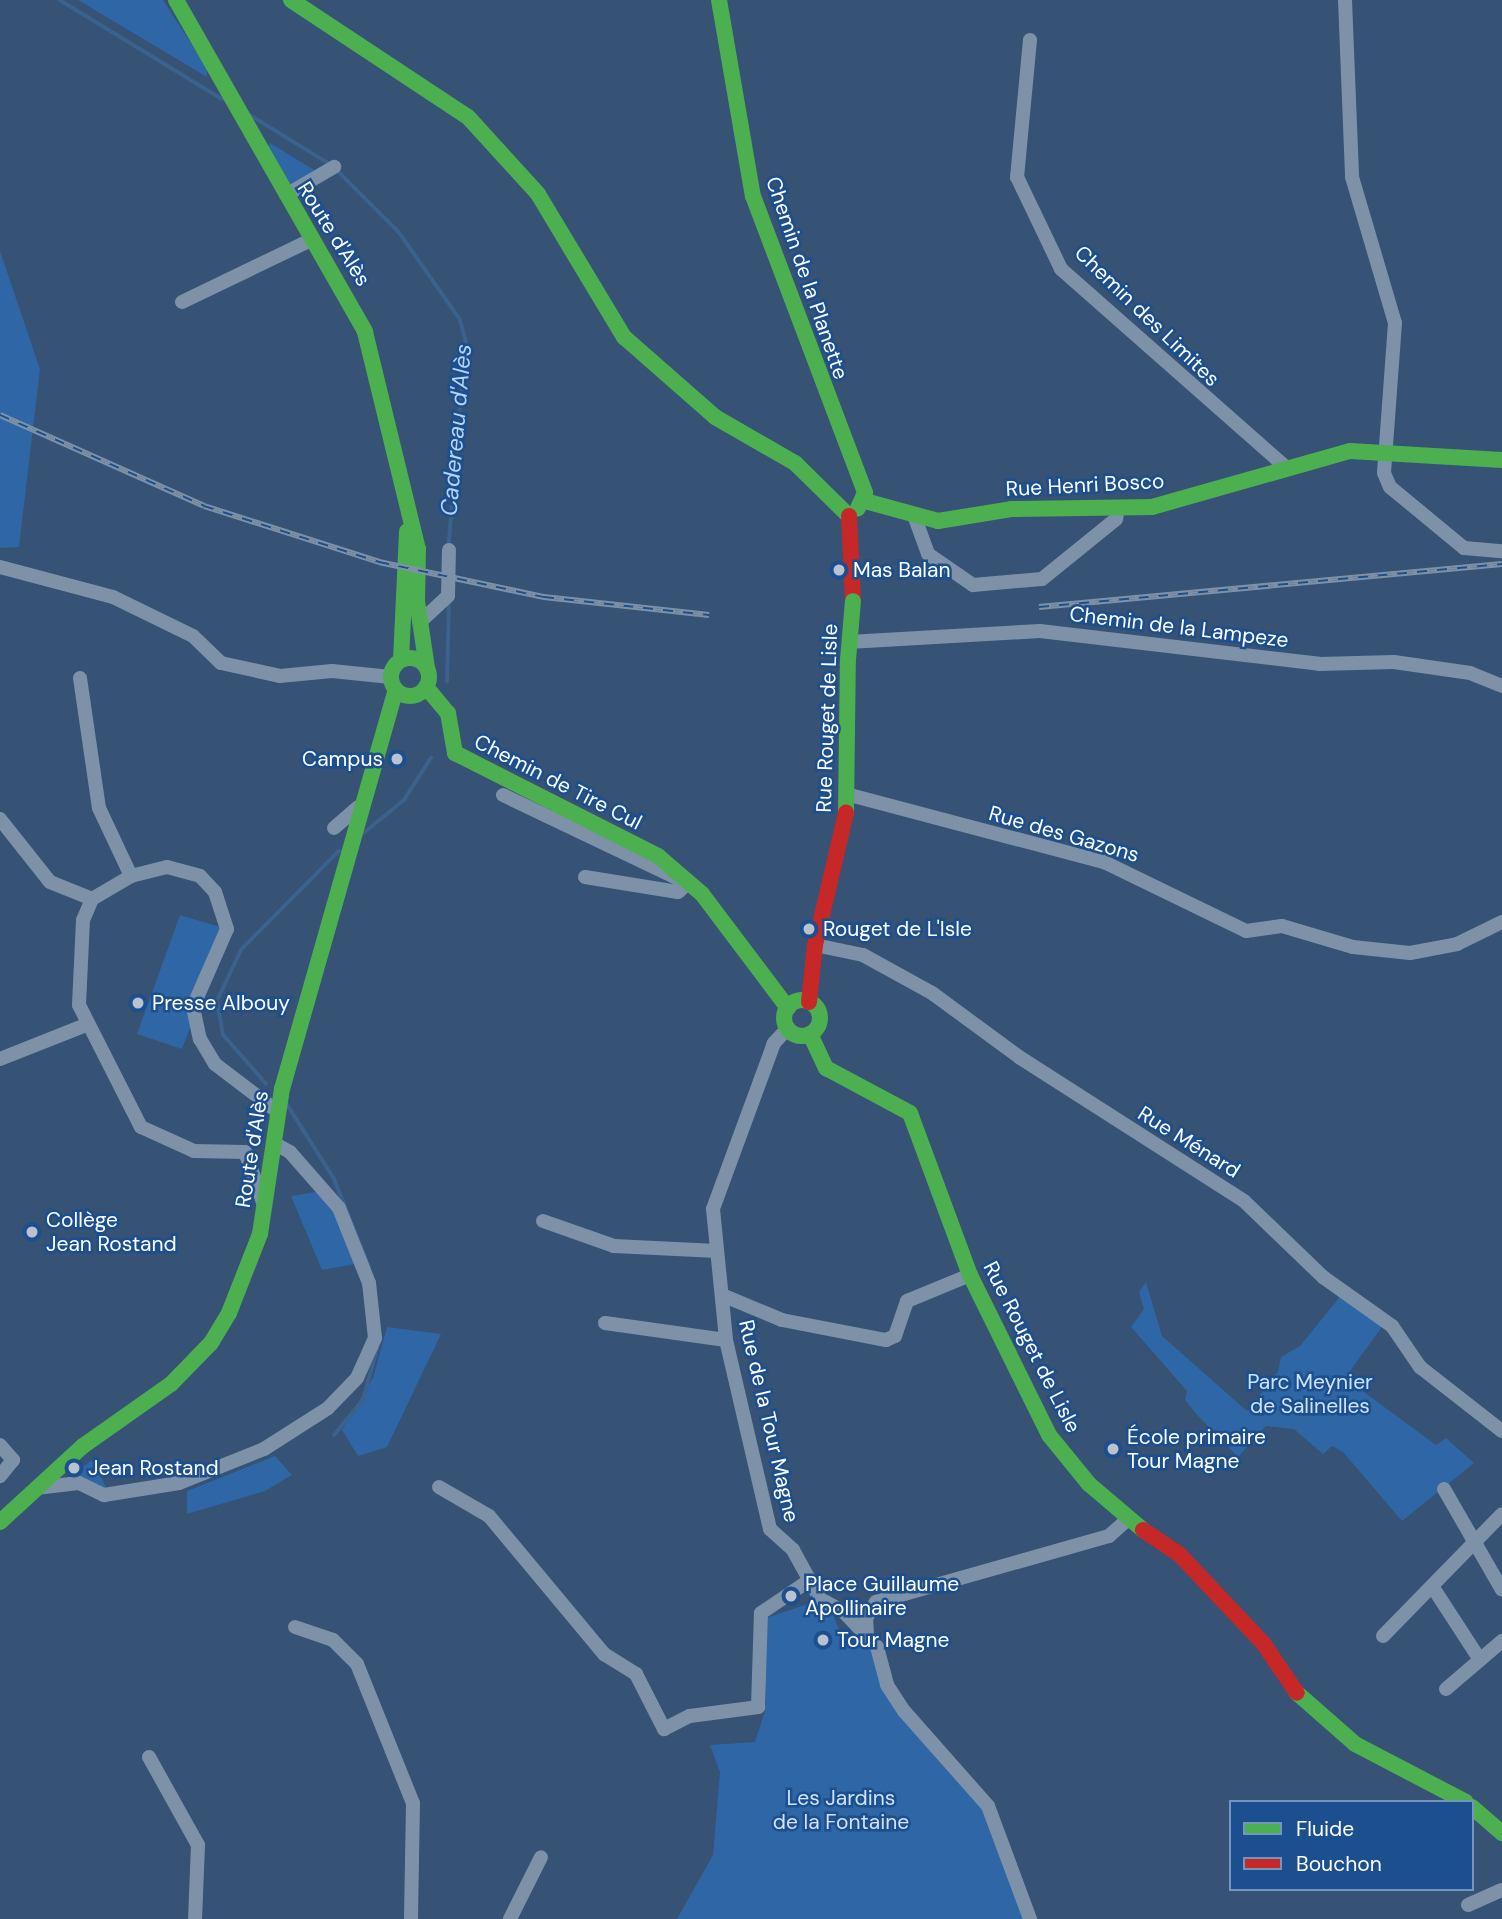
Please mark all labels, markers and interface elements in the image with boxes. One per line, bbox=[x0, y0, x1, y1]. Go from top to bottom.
street label: Chemin de la Planette bbox=[760, 173, 854, 383]
street label: Route d'Alès bbox=[292, 177, 376, 291]
street label: Chemin des Limites bbox=[1069, 240, 1225, 392]
water label: Cadereau d'Alès bbox=[435, 343, 477, 517]
street label: Rue Henri Bosco bbox=[1005, 468, 1165, 502]
place label: Mas Balan bbox=[853, 557, 950, 583]
marker: Mas Balan bbox=[831, 562, 847, 578]
street label: Chemin de la Lampeze bbox=[1068, 601, 1290, 653]
street label: Rue Rouget de Lisle bbox=[811, 623, 843, 813]
street label: Chemin de Tire Cul bbox=[470, 729, 646, 835]
place label: Campus bbox=[302, 746, 383, 772]
marker: Campus bbox=[389, 751, 405, 767]
street label: Rue des Gazons bbox=[986, 800, 1142, 868]
place label: Rouget de L'Isle bbox=[823, 916, 972, 942]
marker: Rouget de L'Isle bbox=[801, 921, 817, 937]
place label: Presse Albouy bbox=[152, 990, 290, 1016]
marker: Presse Albouy bbox=[130, 995, 146, 1011]
street label: Route d'Alès bbox=[230, 1089, 274, 1209]
street label: Rue Ménard bbox=[1133, 1101, 1245, 1183]
place label: Collège Jean Rostand bbox=[46, 1207, 177, 1257]
marker: Collège Jean Rostand bbox=[24, 1224, 40, 1240]
street label: Rue Rouget de Lisle bbox=[978, 1257, 1086, 1437]
street label: Rue de la Tour Magne bbox=[733, 1317, 805, 1525]
park label: Parc Meynier de Salinelles bbox=[1247, 1369, 1373, 1419]
place label: École primaire Tour Magne bbox=[1127, 1424, 1266, 1474]
marker: École primaire Tour Magne bbox=[1105, 1441, 1121, 1457]
place label: Jean Rostand bbox=[88, 1455, 219, 1481]
marker: Jean Rostand bbox=[66, 1460, 82, 1476]
place label: Place Guillaume Apollinaire bbox=[805, 1571, 959, 1621]
marker: Place Guillaume Apollinaire bbox=[783, 1588, 799, 1604]
place label: Tour Magne bbox=[837, 1627, 950, 1653]
marker: Tour Magne bbox=[815, 1632, 831, 1648]
park label: Les Jardins de la Fontaine bbox=[773, 1785, 909, 1835]
legend bbox=[1229, 1800, 1474, 1891]
text: Fluide bbox=[1296, 1815, 1354, 1843]
text: Bouchon bbox=[1296, 1850, 1382, 1878]

